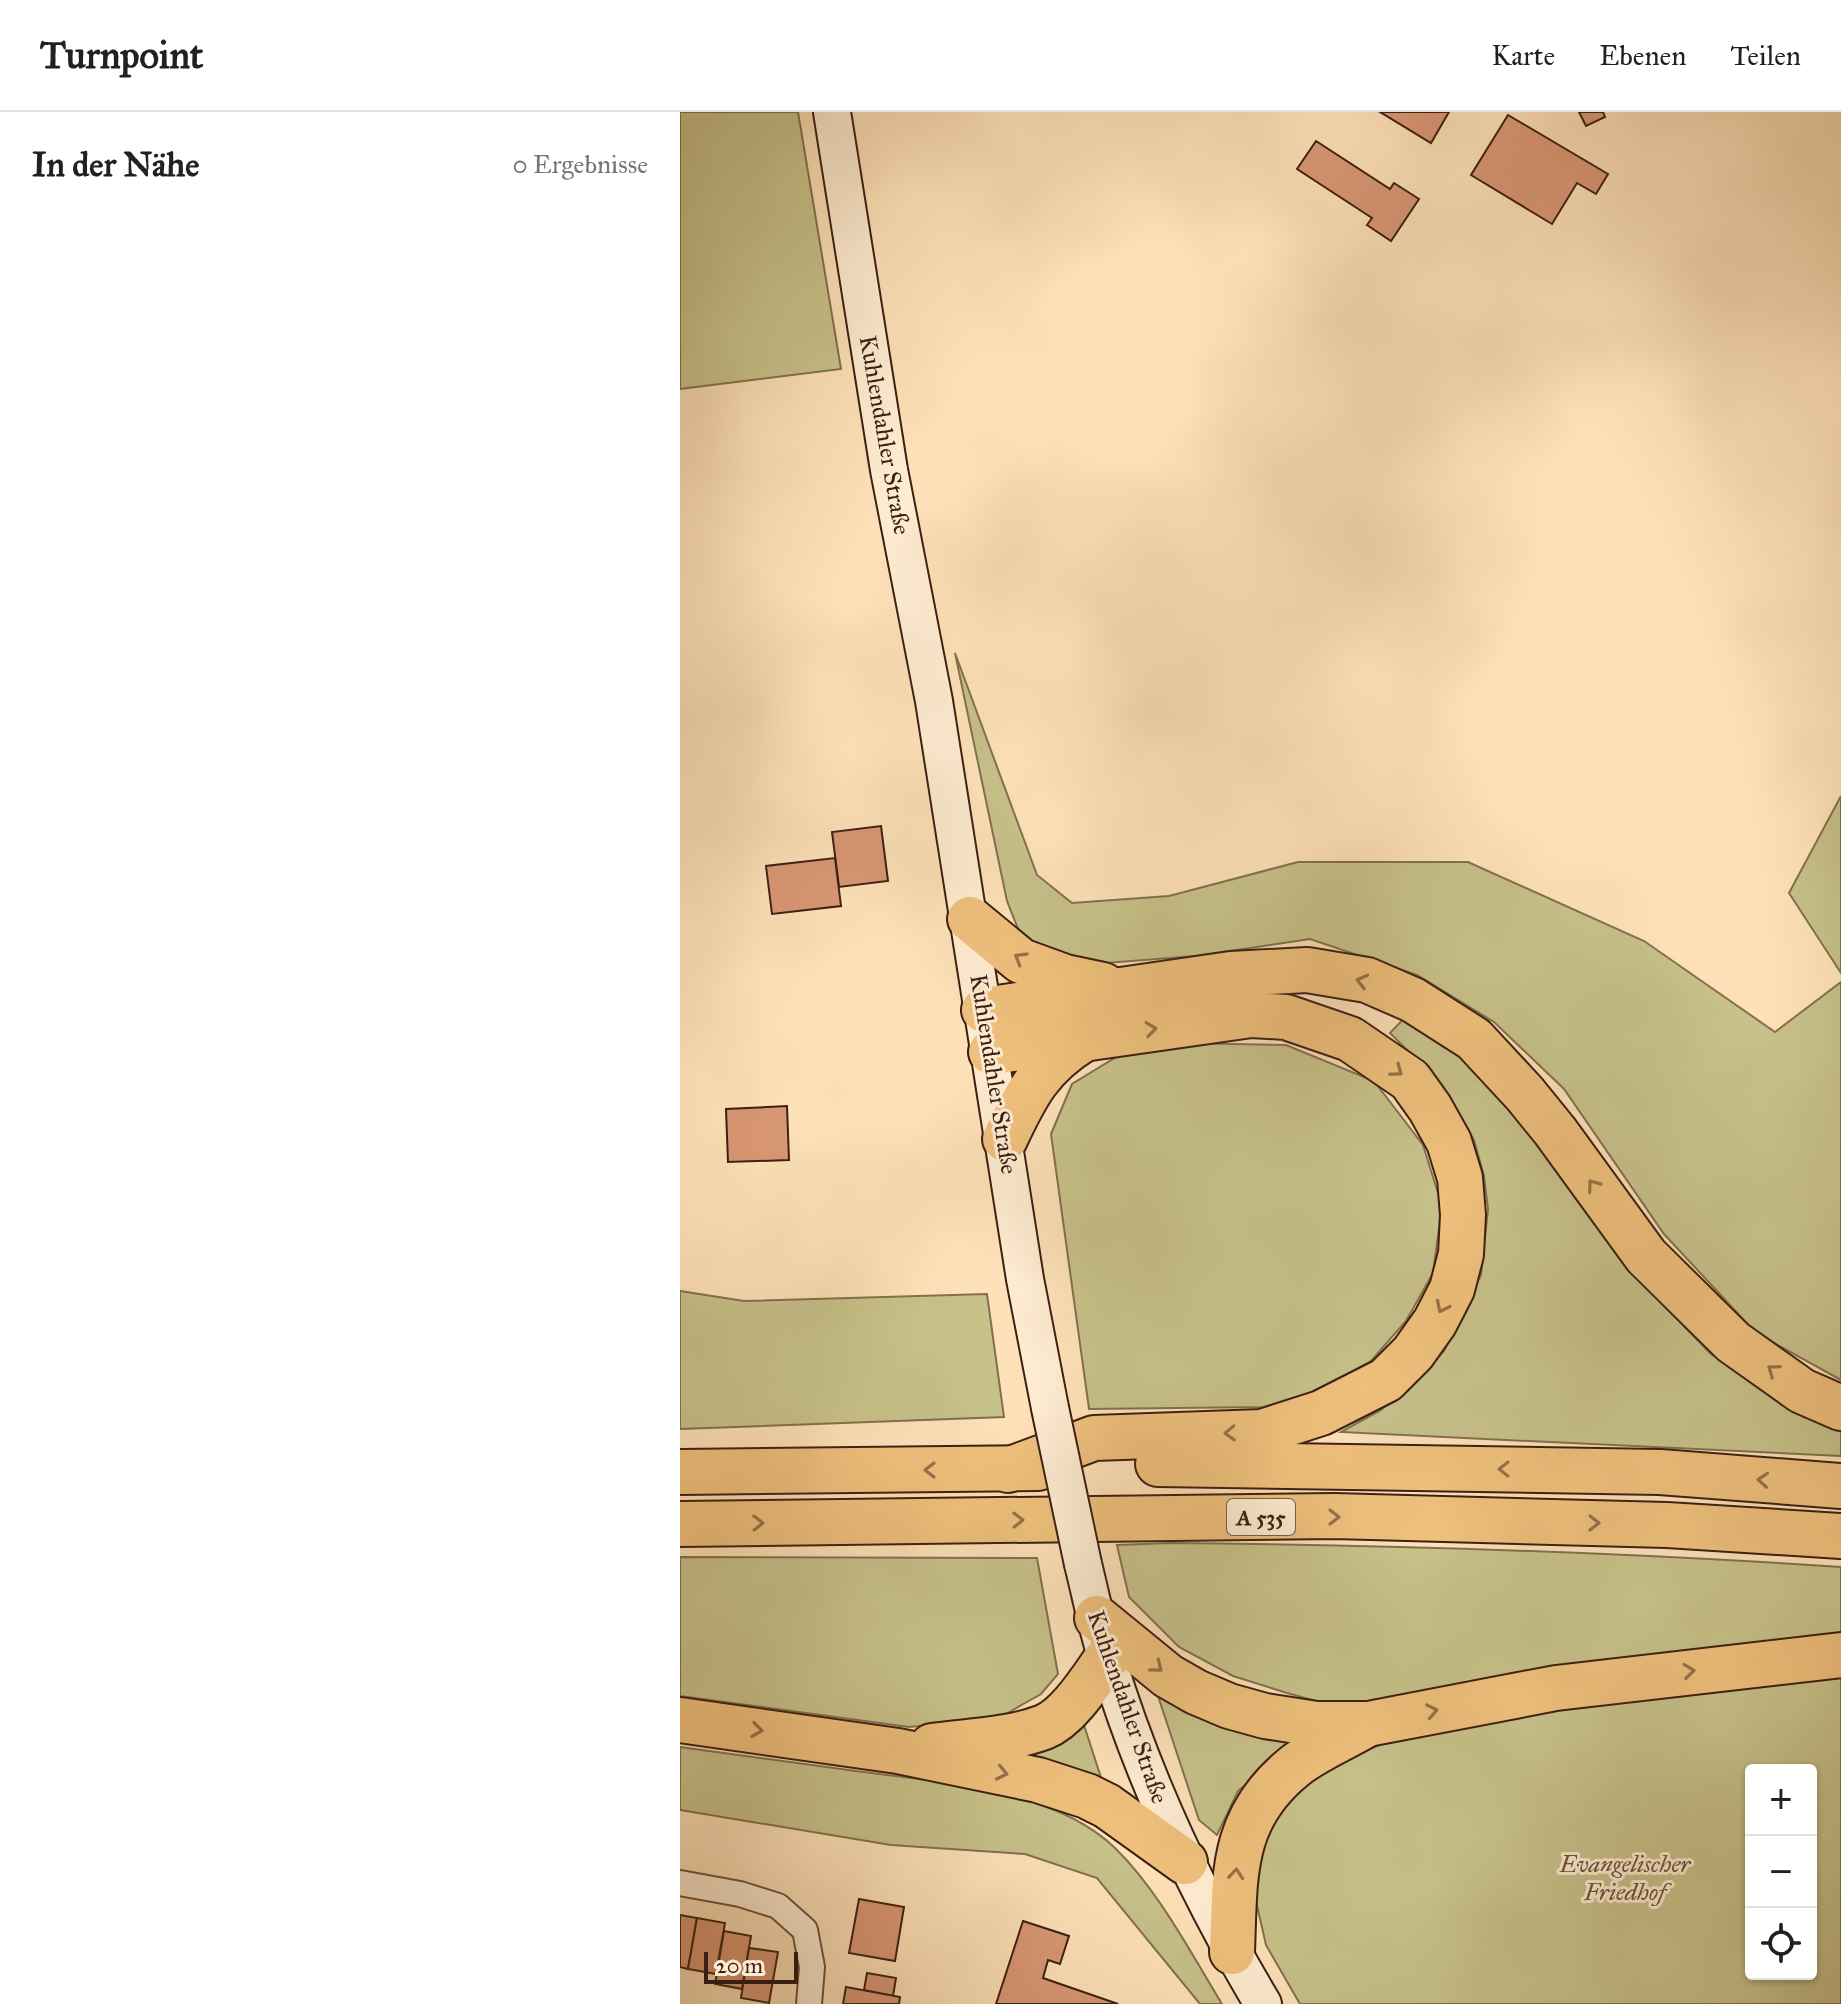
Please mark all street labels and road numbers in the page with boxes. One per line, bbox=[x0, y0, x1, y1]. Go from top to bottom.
street label: Kuhlendahler Straße bbox=[853, 333, 917, 537]
street label: Kuhlendahler Straße bbox=[963, 972, 1025, 1176]
road number: A 535 bbox=[1227, 1499, 1295, 1535]
street label: Kuhlendahler Straße bbox=[1081, 1607, 1175, 1807]

